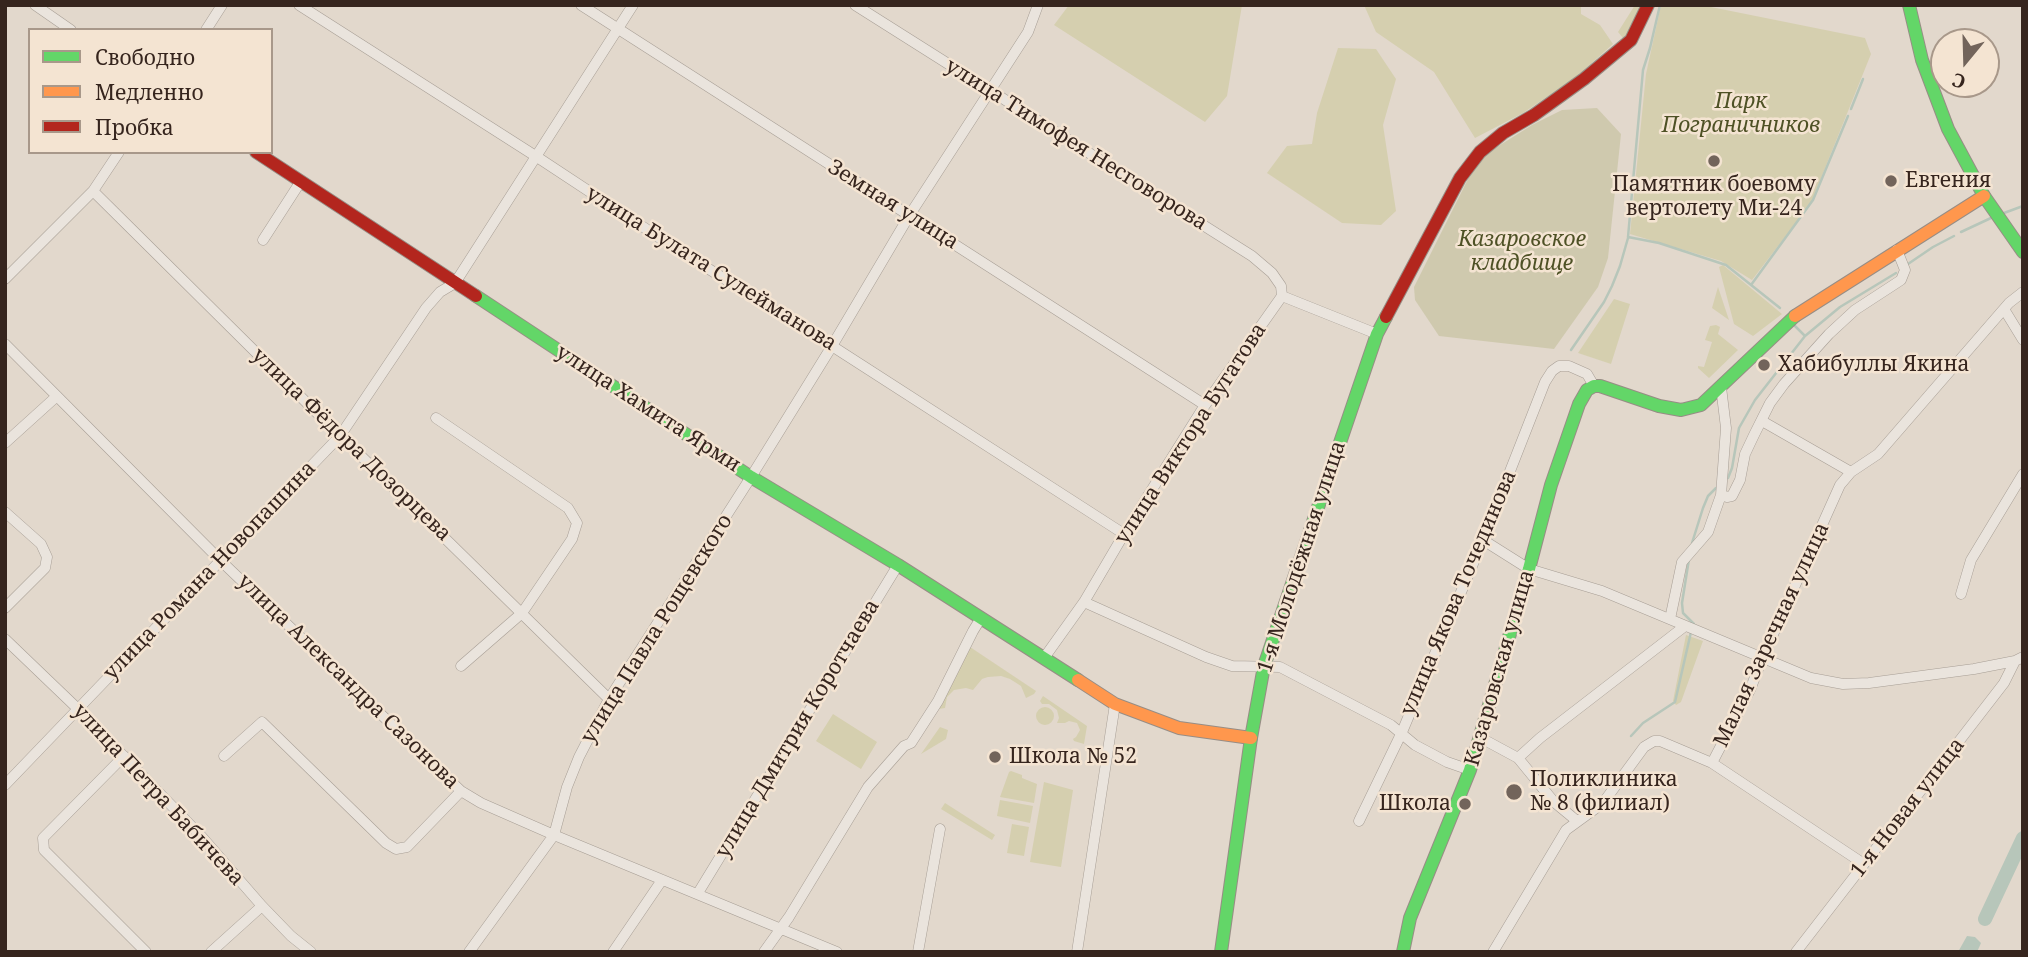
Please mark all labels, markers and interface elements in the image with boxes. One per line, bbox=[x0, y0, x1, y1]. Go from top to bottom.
legend bbox=[28, 28, 273, 154]
north arrow bbox=[1930, 28, 2000, 98]
text: Свободно bbox=[95, 43, 195, 71]
street label: улица Тимофея Несговорова bbox=[940, 54, 1212, 236]
text: С bbox=[1949, 67, 1969, 95]
text: Медленно bbox=[95, 78, 204, 106]
park label: Парк Пограничников bbox=[1662, 89, 1820, 139]
text: Пробка bbox=[95, 113, 174, 141]
marker: Памятник боевому вертолету Ми-24 bbox=[1706, 153, 1722, 169]
street label: Земная улица bbox=[823, 155, 963, 255]
place label: Евгения bbox=[1905, 168, 1991, 194]
place label: Памятник боевому вертолету Ми-24 bbox=[1612, 172, 1816, 222]
marker: Евгения bbox=[1883, 173, 1899, 189]
street label: улица Булата Сулейманова bbox=[581, 181, 841, 357]
park label: Казаровское кладбище bbox=[1458, 227, 1586, 277]
street label: улица Виктора Бугатова bbox=[1110, 319, 1272, 549]
street label: улица Хамита Ярми bbox=[551, 340, 745, 478]
street label: улица Фёдора Дозорцева bbox=[246, 343, 456, 547]
place label: Хабибуллы Якина bbox=[1778, 352, 1969, 378]
marker: Хабибуллы Якина bbox=[1756, 357, 1772, 373]
street label: 1-я Молодёжная улица bbox=[1253, 438, 1351, 676]
street label: улица Романа Новопашина bbox=[99, 456, 321, 686]
street label: улица Якова Точединова bbox=[1396, 466, 1522, 720]
street label: улица Павла Рощевского bbox=[576, 510, 738, 748]
street label: Малая Заречная улица bbox=[1709, 519, 1835, 751]
street label: Казаровская улица bbox=[1460, 567, 1540, 769]
street label: улица Александра Сазонова bbox=[232, 569, 464, 795]
street label: улица Дмитрия Коротчаева bbox=[711, 595, 885, 863]
street label: улица Петра Бабичева bbox=[67, 699, 249, 891]
street label: 1-я Новая улица bbox=[1846, 733, 1970, 883]
place label: Школа № 52 bbox=[1009, 744, 1137, 770]
marker: Школа № 52 bbox=[987, 749, 1003, 765]
place label: Поликлиника № 8 (филиал) bbox=[1530, 767, 1678, 817]
marker: Поликлиника № 8 (филиал) bbox=[1504, 782, 1524, 802]
place label: Школа bbox=[1379, 791, 1451, 817]
marker: Школа bbox=[1457, 796, 1473, 812]

